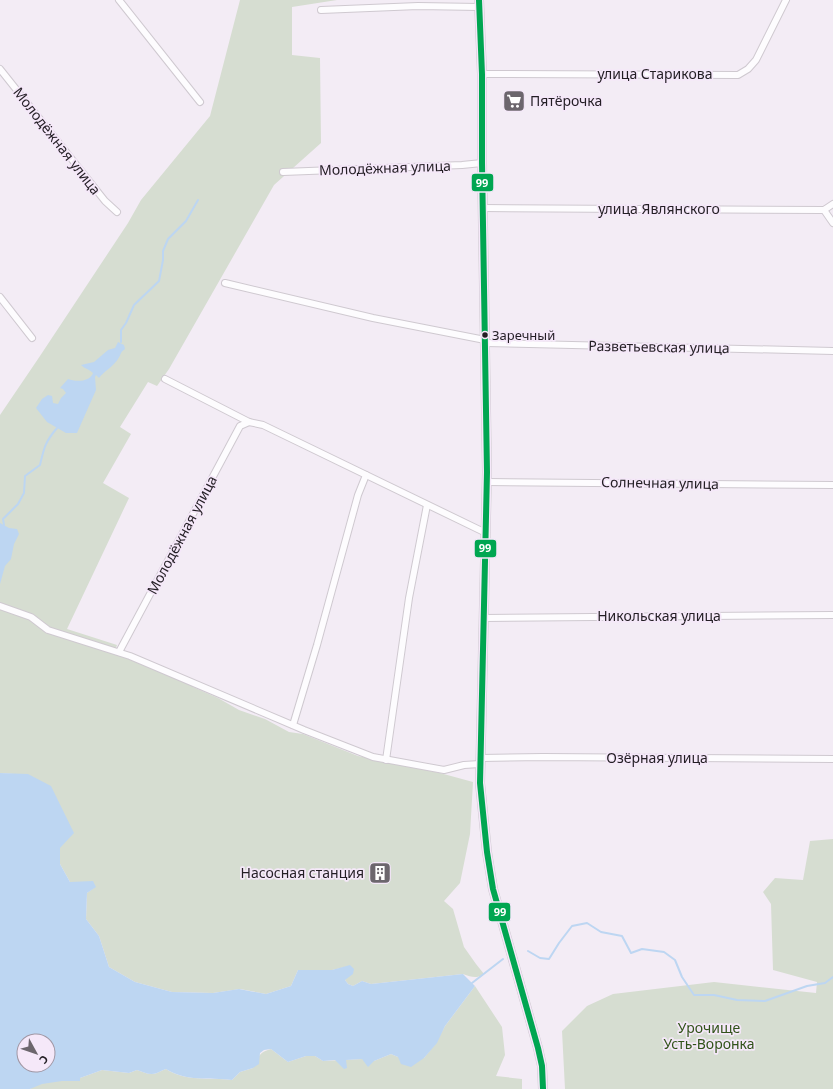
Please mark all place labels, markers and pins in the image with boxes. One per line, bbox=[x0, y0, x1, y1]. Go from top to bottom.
supermarket icon: Пятёрочка bbox=[501, 88, 527, 114]
place label: Пятёрочка bbox=[530, 91, 602, 110]
place label: Заречный bbox=[492, 326, 555, 344]
marker: Заречный bbox=[480, 330, 490, 340]
building icon: Насосная станция bbox=[367, 860, 393, 886]
place label: Насосная станция bbox=[241, 863, 364, 882]

